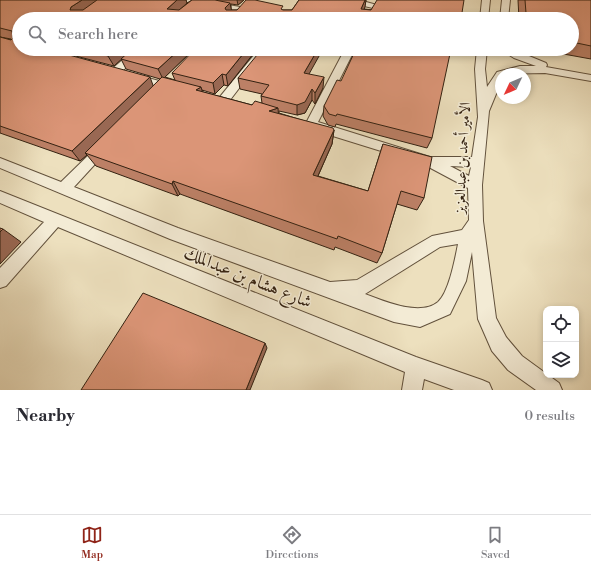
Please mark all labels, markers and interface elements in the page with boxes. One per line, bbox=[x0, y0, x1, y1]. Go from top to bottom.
search box bbox=[12, 12, 579, 56]
icon: search bbox=[26, 23, 48, 45]
text: Search here bbox=[58, 25, 138, 44]
north arrow bbox=[495, 68, 531, 104]
street label: الأمير أحمد بن عبدالعزيز bbox=[448, 102, 475, 216]
street label: شارع هشام بن عبدالملك bbox=[179, 241, 315, 317]
map controls bbox=[543, 306, 579, 378]
button: locate bbox=[543, 306, 579, 342]
button: layers bbox=[543, 342, 579, 378]
text: Nearby bbox=[16, 405, 75, 427]
text: 0 results bbox=[524, 408, 575, 424]
tab: Map bbox=[81, 524, 103, 562]
tab: Directions bbox=[266, 524, 319, 562]
tab: Saved bbox=[481, 524, 510, 562]

